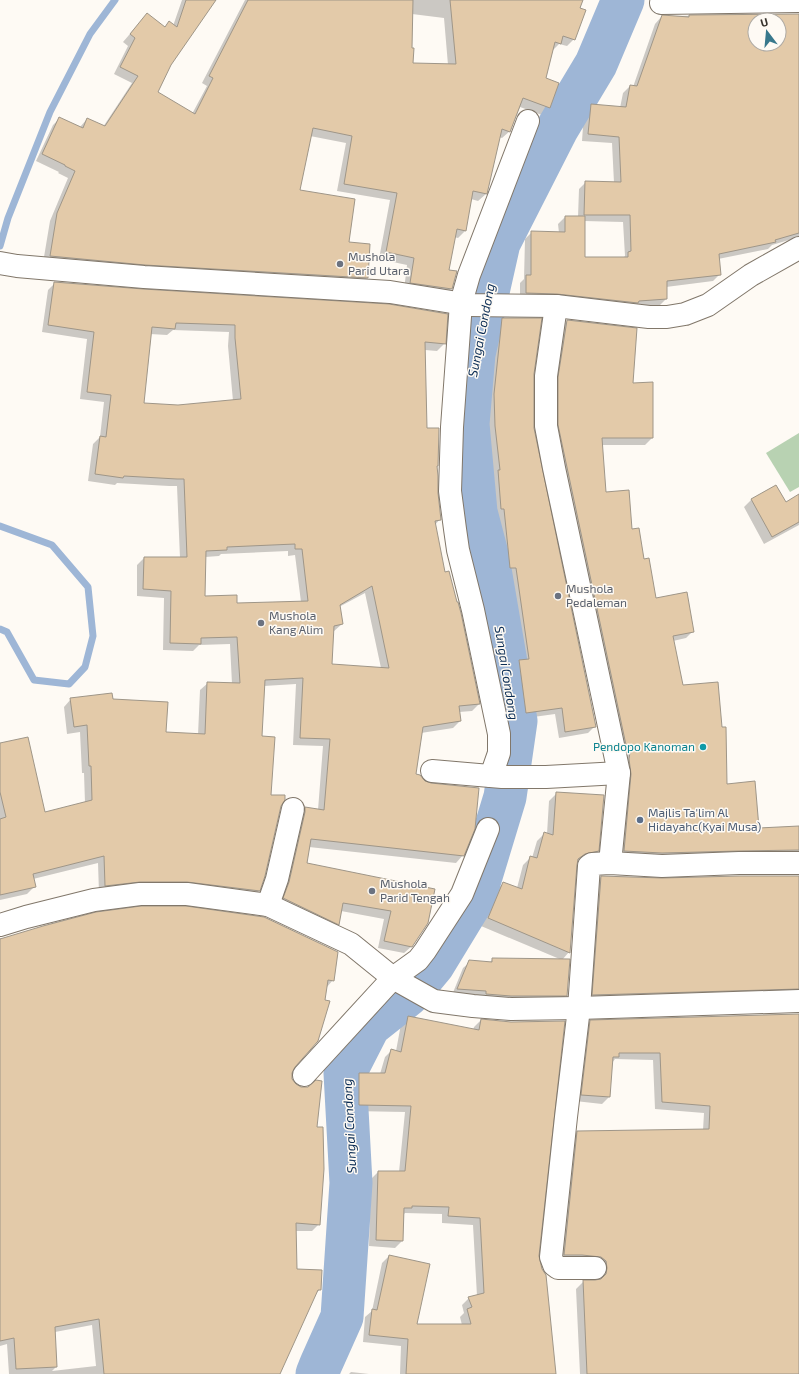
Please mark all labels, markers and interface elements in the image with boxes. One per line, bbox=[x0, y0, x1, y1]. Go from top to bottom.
north arrow bbox=[747, 12, 787, 52]
text: U bbox=[759, 15, 770, 29]
place label: Mushola Parid Utara bbox=[348, 249, 410, 277]
marker: Mushola Parid Utara bbox=[335, 259, 345, 269]
water label: Sungai Condong bbox=[464, 282, 498, 378]
place label: Mushola Pedaleman bbox=[566, 581, 627, 609]
marker: Mushola Pedaleman bbox=[553, 591, 563, 601]
place label: Mushola Kang Alim bbox=[269, 608, 323, 636]
marker: Mushola Kang Alim bbox=[256, 618, 266, 628]
water label: Sungai Condong bbox=[492, 625, 522, 721]
place label: Pendopo Kanoman bbox=[593, 739, 695, 753]
marker: Pendopo Kanoman bbox=[698, 742, 708, 752]
place label: Majlis Ta'lim Al Hidayahc(Kyai Musa) bbox=[648, 805, 761, 833]
marker: Majlis Ta'lim Al Hidayahc(Kyai Musa) bbox=[635, 815, 645, 825]
place label: Mushola Parid Tengah bbox=[380, 876, 450, 904]
marker: Mushola Parid Tengah bbox=[367, 886, 377, 896]
water label: Sungai Condong bbox=[339, 1078, 359, 1174]

